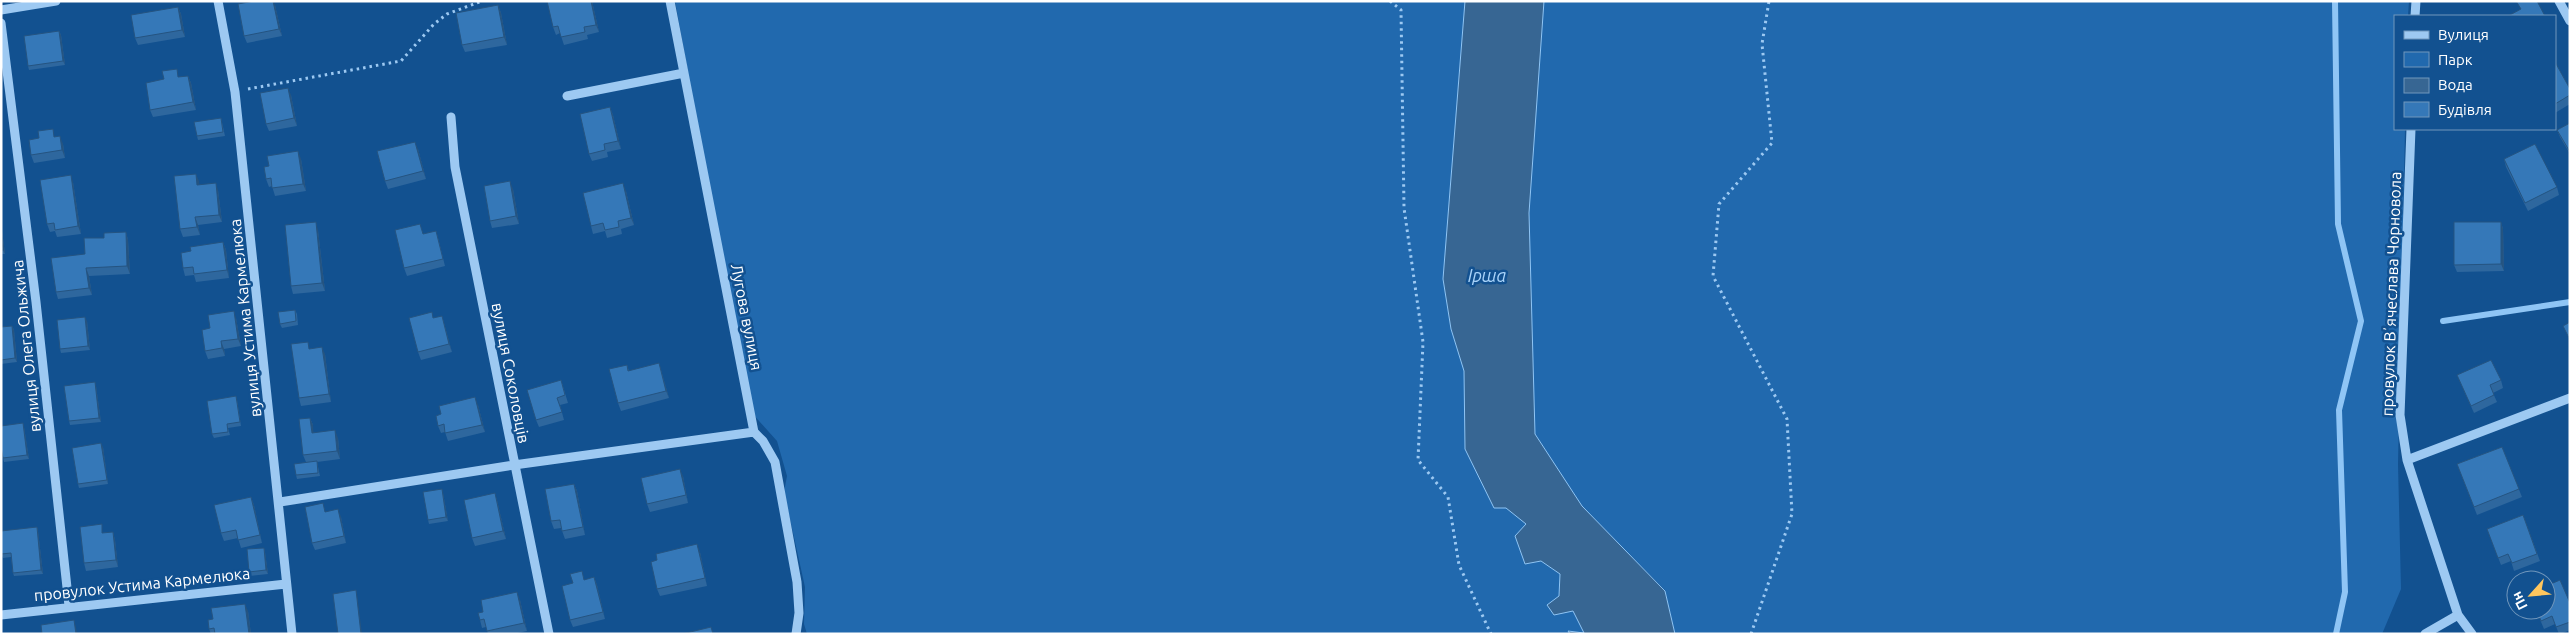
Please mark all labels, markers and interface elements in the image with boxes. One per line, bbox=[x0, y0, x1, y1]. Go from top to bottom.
legend bbox=[2394, 15, 2556, 130]
text: Вулиця bbox=[2438, 26, 2489, 43]
text: Парк bbox=[2438, 51, 2473, 68]
text: Вода bbox=[2438, 76, 2473, 93]
text: Будівля bbox=[2438, 101, 2492, 118]
street label: провулок Вʼячеслава Чорновола bbox=[2378, 171, 2404, 417]
street label: вулиця Устима Кармелюка bbox=[226, 218, 264, 418]
street label: вулиця Олега Ольжича bbox=[8, 259, 44, 433]
street label: Лугова вулиця bbox=[728, 262, 766, 372]
water label: Ірша bbox=[1468, 265, 1507, 285]
street label: вулиця Соколовців bbox=[489, 301, 533, 445]
street label: провулок Устима Кармелюка bbox=[33, 564, 251, 604]
north arrow bbox=[2506, 570, 2556, 620]
text: Пн bbox=[2508, 589, 2531, 613]

